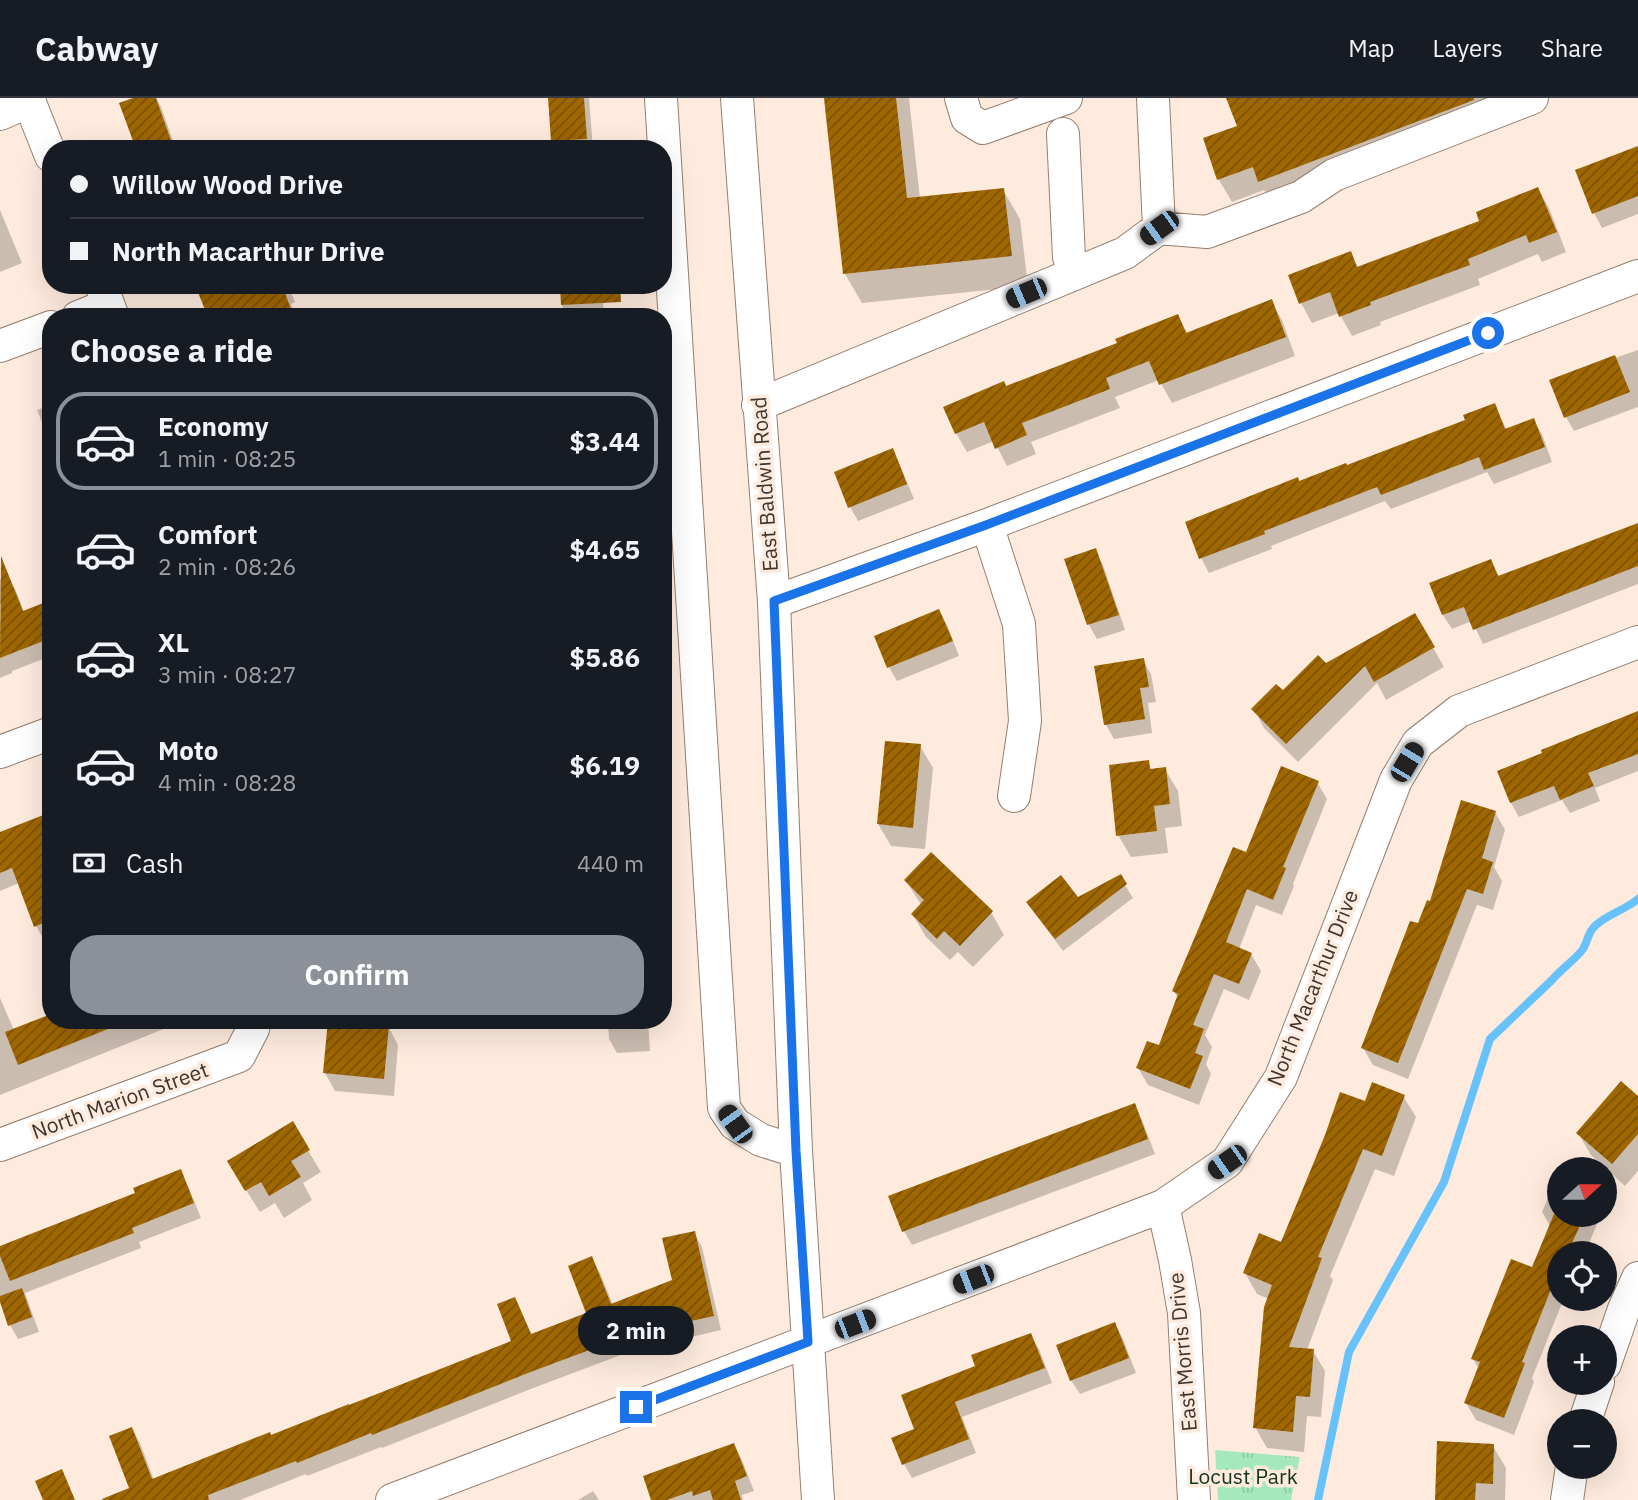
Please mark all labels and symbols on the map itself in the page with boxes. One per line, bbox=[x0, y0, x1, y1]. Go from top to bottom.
car bbox=[1136, 207, 1183, 249]
car bbox=[1003, 275, 1050, 311]
route start bbox=[1472, 317, 1504, 349]
street label: East Baldwin Road bbox=[744, 396, 784, 572]
car bbox=[1388, 739, 1427, 785]
street label: North Macarthur Drive bbox=[1260, 885, 1364, 1090]
street label: North Marion Street bbox=[27, 1055, 212, 1145]
car bbox=[715, 1101, 756, 1147]
car bbox=[1204, 1141, 1251, 1183]
north arrow bbox=[1547, 1157, 1617, 1227]
car bbox=[950, 1262, 997, 1296]
street label: East Morris Drive bbox=[1161, 1272, 1203, 1433]
callout: 2 min bbox=[578, 1306, 694, 1354]
car bbox=[832, 1307, 879, 1341]
route end bbox=[620, 1391, 652, 1423]
park label: Locust Park bbox=[1188, 1462, 1298, 1490]

